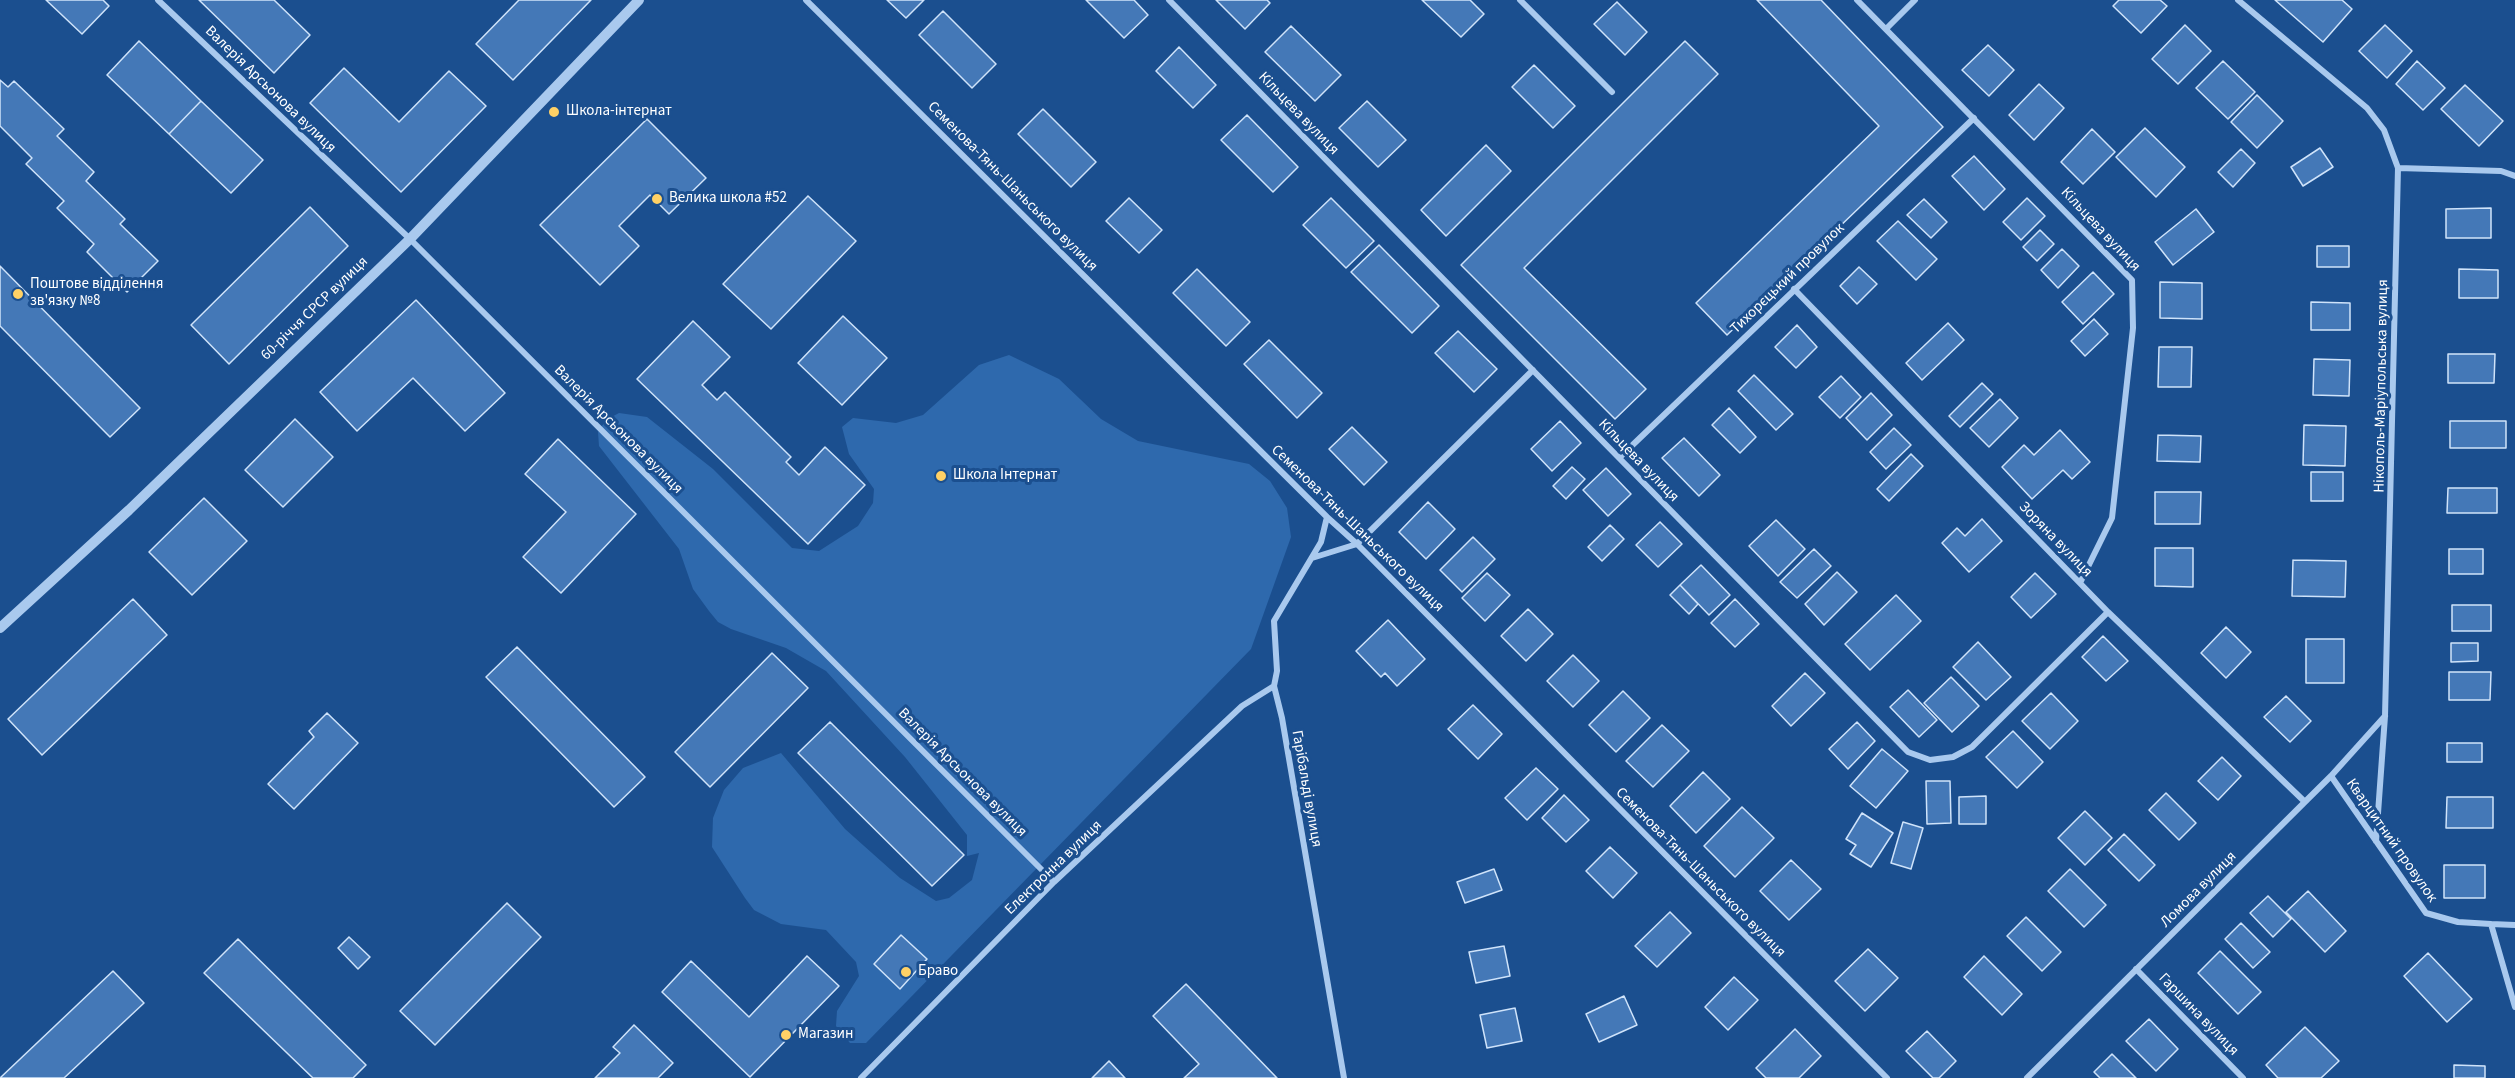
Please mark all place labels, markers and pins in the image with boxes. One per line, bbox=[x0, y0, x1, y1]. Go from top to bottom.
place label: Школа-інтернат bbox=[566, 103, 672, 121]
marker: Школа-інтернат bbox=[547, 105, 561, 119]
place label: Велика школа #52 bbox=[669, 190, 787, 208]
marker: Велика школа #52 bbox=[650, 192, 664, 206]
place label: Поштове відділення зв'язку №8 bbox=[30, 276, 164, 311]
marker: Поштове відділення зв'язку №8 bbox=[11, 287, 25, 301]
place label: Школа Інтернат bbox=[953, 467, 1057, 485]
marker: Школа Інтернат bbox=[934, 469, 948, 483]
place label: Браво bbox=[918, 963, 958, 981]
marker: Браво bbox=[899, 965, 913, 979]
place label: Магазин bbox=[798, 1026, 853, 1044]
marker: Магазин bbox=[779, 1028, 793, 1042]

